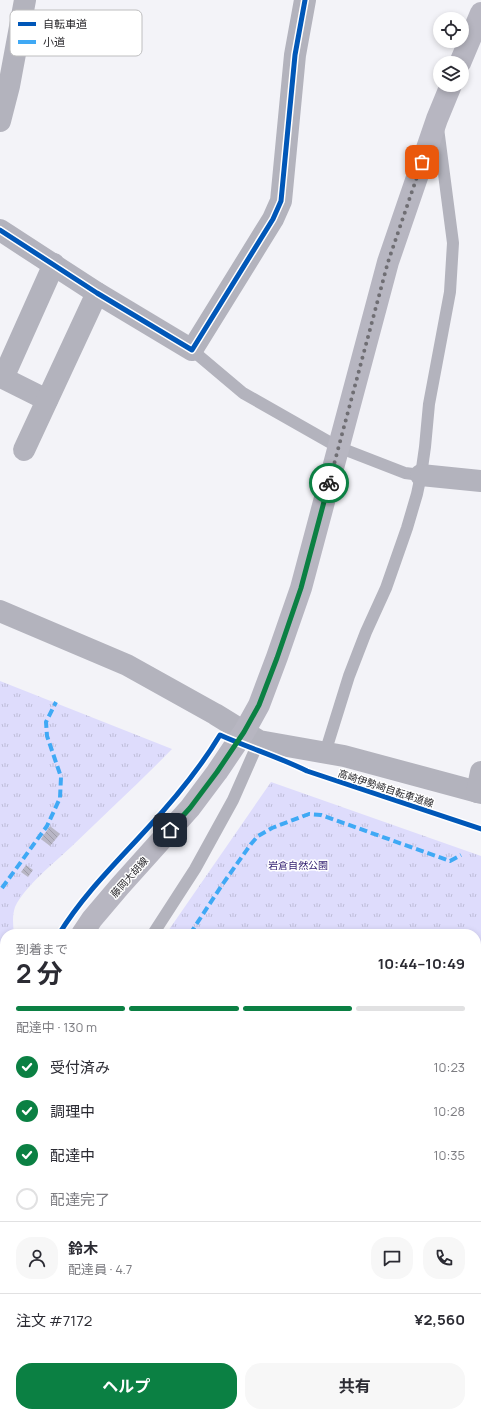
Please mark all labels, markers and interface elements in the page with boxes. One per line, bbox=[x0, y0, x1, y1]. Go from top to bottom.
legend bbox=[10, 10, 142, 56]
map controls bbox=[433, 12, 469, 92]
button: locate bbox=[433, 12, 469, 48]
text: 自転車道 bbox=[43, 16, 87, 31]
text: 小道 bbox=[43, 34, 65, 49]
button: layers bbox=[433, 56, 469, 92]
pin bbox=[405, 145, 439, 179]
icon: bag bbox=[411, 151, 433, 173]
courier bbox=[309, 463, 349, 503]
icon: bike bbox=[318, 472, 340, 494]
street label: 高崎伊勢崎自転車道線 bbox=[336, 766, 436, 810]
pin bbox=[153, 813, 187, 847]
icon: home bbox=[159, 819, 181, 841]
street label: 藤岡大胡線 bbox=[107, 854, 151, 900]
park label: 岩倉自然公園 bbox=[268, 858, 328, 872]
text: 到着まで bbox=[16, 940, 68, 958]
text: 10:44–10:49 bbox=[378, 953, 465, 974]
text: 2 分 bbox=[16, 955, 63, 991]
text: 配達中 · 130 m bbox=[16, 1018, 97, 1036]
icon: check bbox=[16, 1056, 38, 1078]
text: 受付済み bbox=[50, 1057, 110, 1078]
text: 10:23 bbox=[434, 1058, 465, 1076]
icon: check bbox=[16, 1100, 38, 1122]
text: 調理中 bbox=[50, 1101, 95, 1122]
text: 10:28 bbox=[433, 1102, 465, 1120]
icon: check bbox=[16, 1144, 38, 1166]
text: 配達中 bbox=[50, 1145, 95, 1166]
text: 10:35 bbox=[433, 1146, 465, 1164]
text: 配達完了 bbox=[50, 1189, 110, 1210]
button: person bbox=[16, 1237, 58, 1279]
button: chat bbox=[371, 1237, 413, 1279]
button: phone bbox=[423, 1237, 465, 1279]
text: 鈴木 bbox=[68, 1238, 98, 1259]
text: 配達員 · 4.7 bbox=[68, 1260, 132, 1278]
text: ¥2,560 bbox=[414, 1309, 465, 1330]
text: 注文 #7172 bbox=[16, 1310, 92, 1331]
button: ヘルプ bbox=[16, 1363, 237, 1409]
button: 共有 bbox=[245, 1363, 465, 1409]

